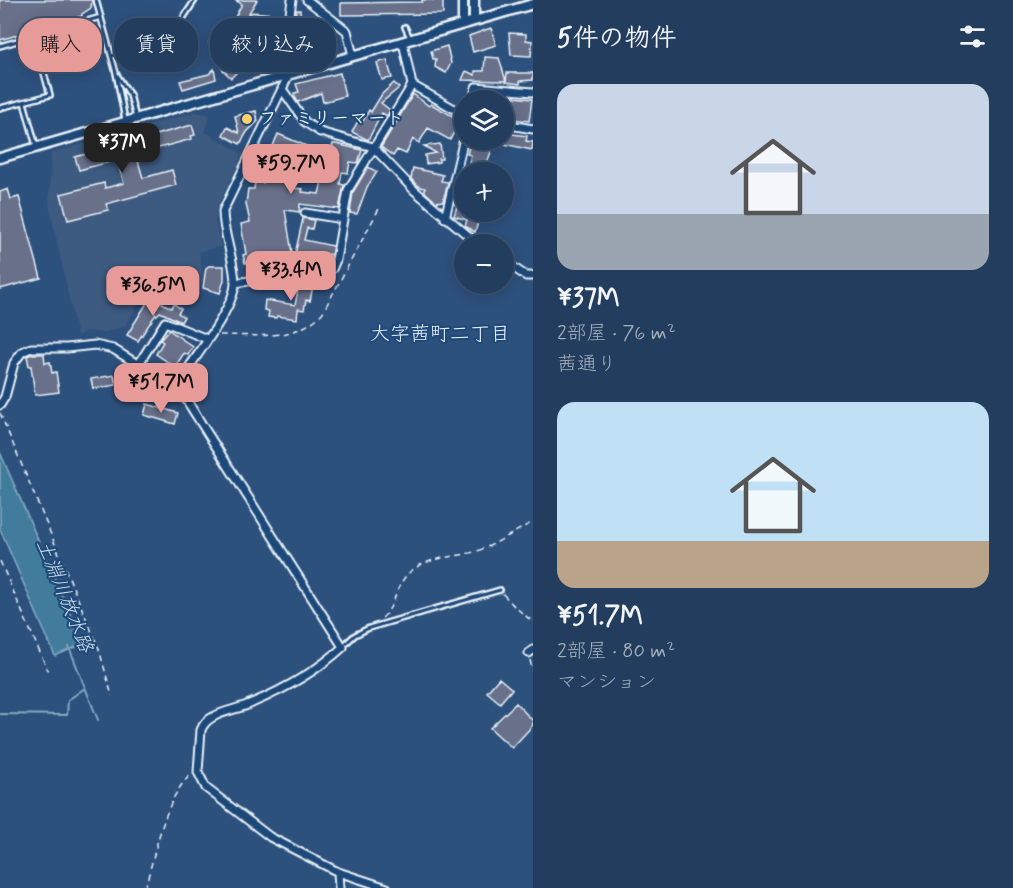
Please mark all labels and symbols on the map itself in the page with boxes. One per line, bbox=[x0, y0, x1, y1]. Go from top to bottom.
place label: ファミリーマート bbox=[259, 107, 404, 131]
marker: ファミリーマート bbox=[240, 112, 254, 126]
pin: ¥37M bbox=[86, 123, 158, 174]
pin: ¥59.7M bbox=[242, 144, 340, 195]
pin: ¥33.4M bbox=[242, 251, 340, 302]
pin: ¥36.5M bbox=[104, 266, 202, 317]
district label: 大字茜町二丁目 bbox=[370, 321, 510, 348]
pin: ¥51.7M bbox=[112, 363, 210, 414]
water label: 土淵川放水路 bbox=[29, 535, 99, 658]

